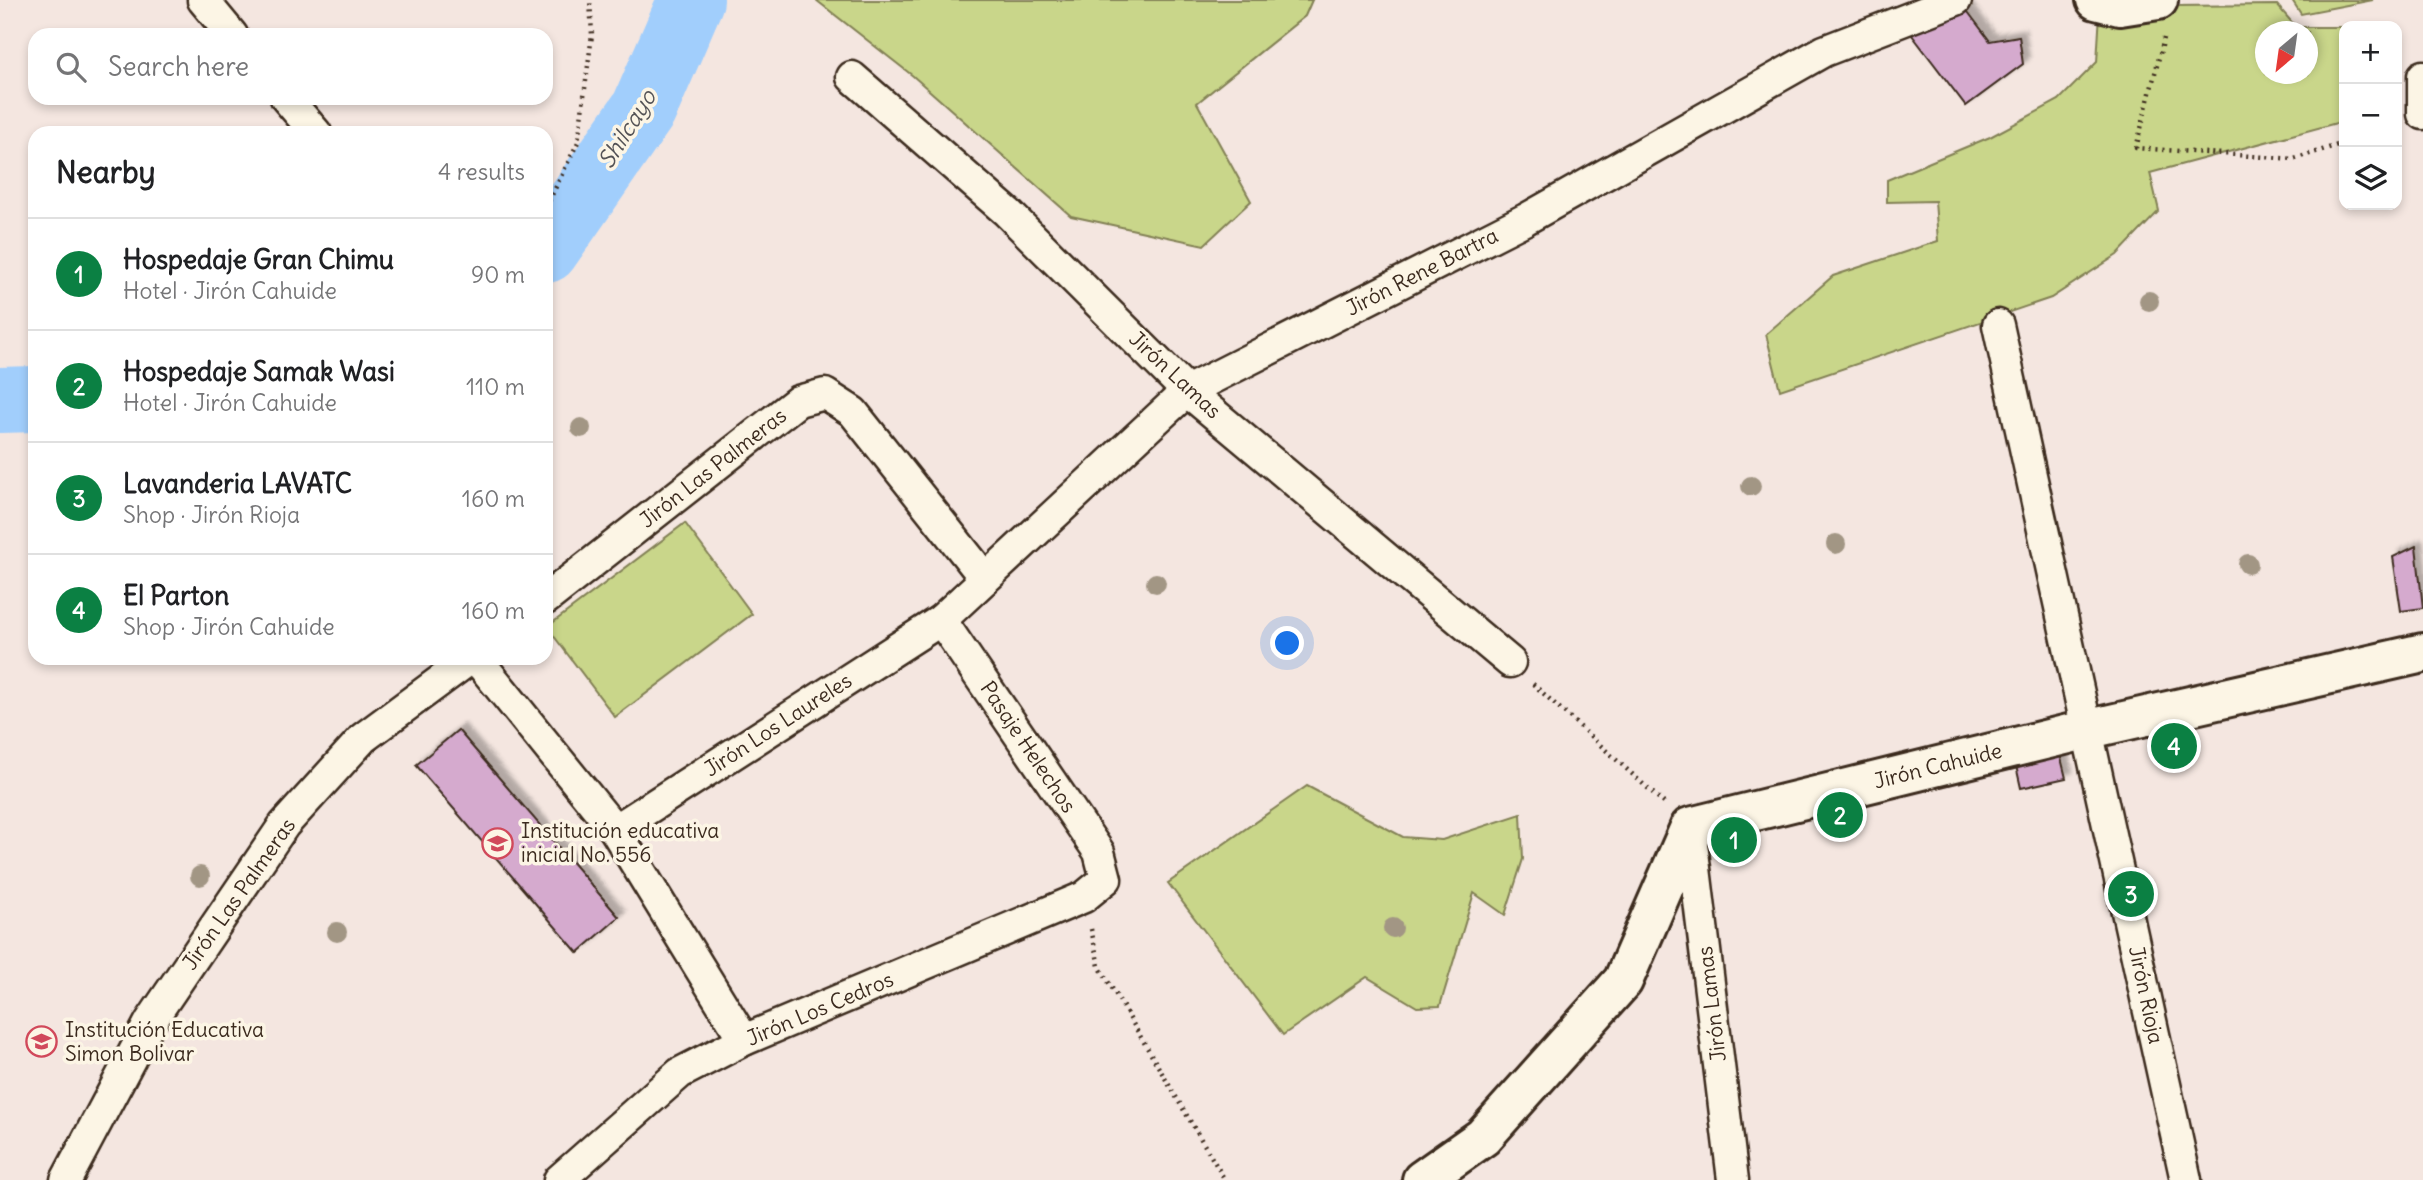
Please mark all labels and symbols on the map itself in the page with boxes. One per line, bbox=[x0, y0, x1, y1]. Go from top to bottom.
north arrow bbox=[2255, 21, 2318, 84]
water label: Shilcayo bbox=[591, 83, 662, 173]
street label: Jirón Rene Bartra bbox=[1341, 222, 1502, 322]
street label: Jirón Lamas bbox=[1124, 325, 1227, 424]
street label: Jirón Las Palmeras bbox=[634, 402, 792, 533]
your location bbox=[1270, 626, 1304, 660]
street label: Jirón Los Laureles bbox=[699, 667, 857, 782]
street label: Pasaje Helechos bbox=[974, 676, 1082, 818]
pin: 4 bbox=[2151, 720, 2197, 772]
street label: Jirón Cahuide bbox=[1871, 737, 2005, 794]
pin: 2 bbox=[1817, 789, 1863, 841]
street label: Jirón Las Palmeras bbox=[176, 813, 301, 975]
pin: 1 bbox=[1711, 814, 1757, 866]
place label: Institución educativa inicial No. 556 bbox=[521, 817, 719, 868]
school or university icon: Institución educativa inicial No. 556 bbox=[481, 826, 515, 860]
pin: 3 bbox=[2108, 868, 2154, 920]
street label: Jirón Rioja bbox=[2123, 943, 2170, 1046]
street label: Jirón Lamas bbox=[1691, 945, 1732, 1063]
street label: Jirón Los Cedros bbox=[742, 965, 897, 1052]
place label: Institución Educativa Simon Bolivar bbox=[65, 1016, 264, 1067]
school or university icon: Institución Educativa Simon Bolivar bbox=[25, 1025, 59, 1059]

